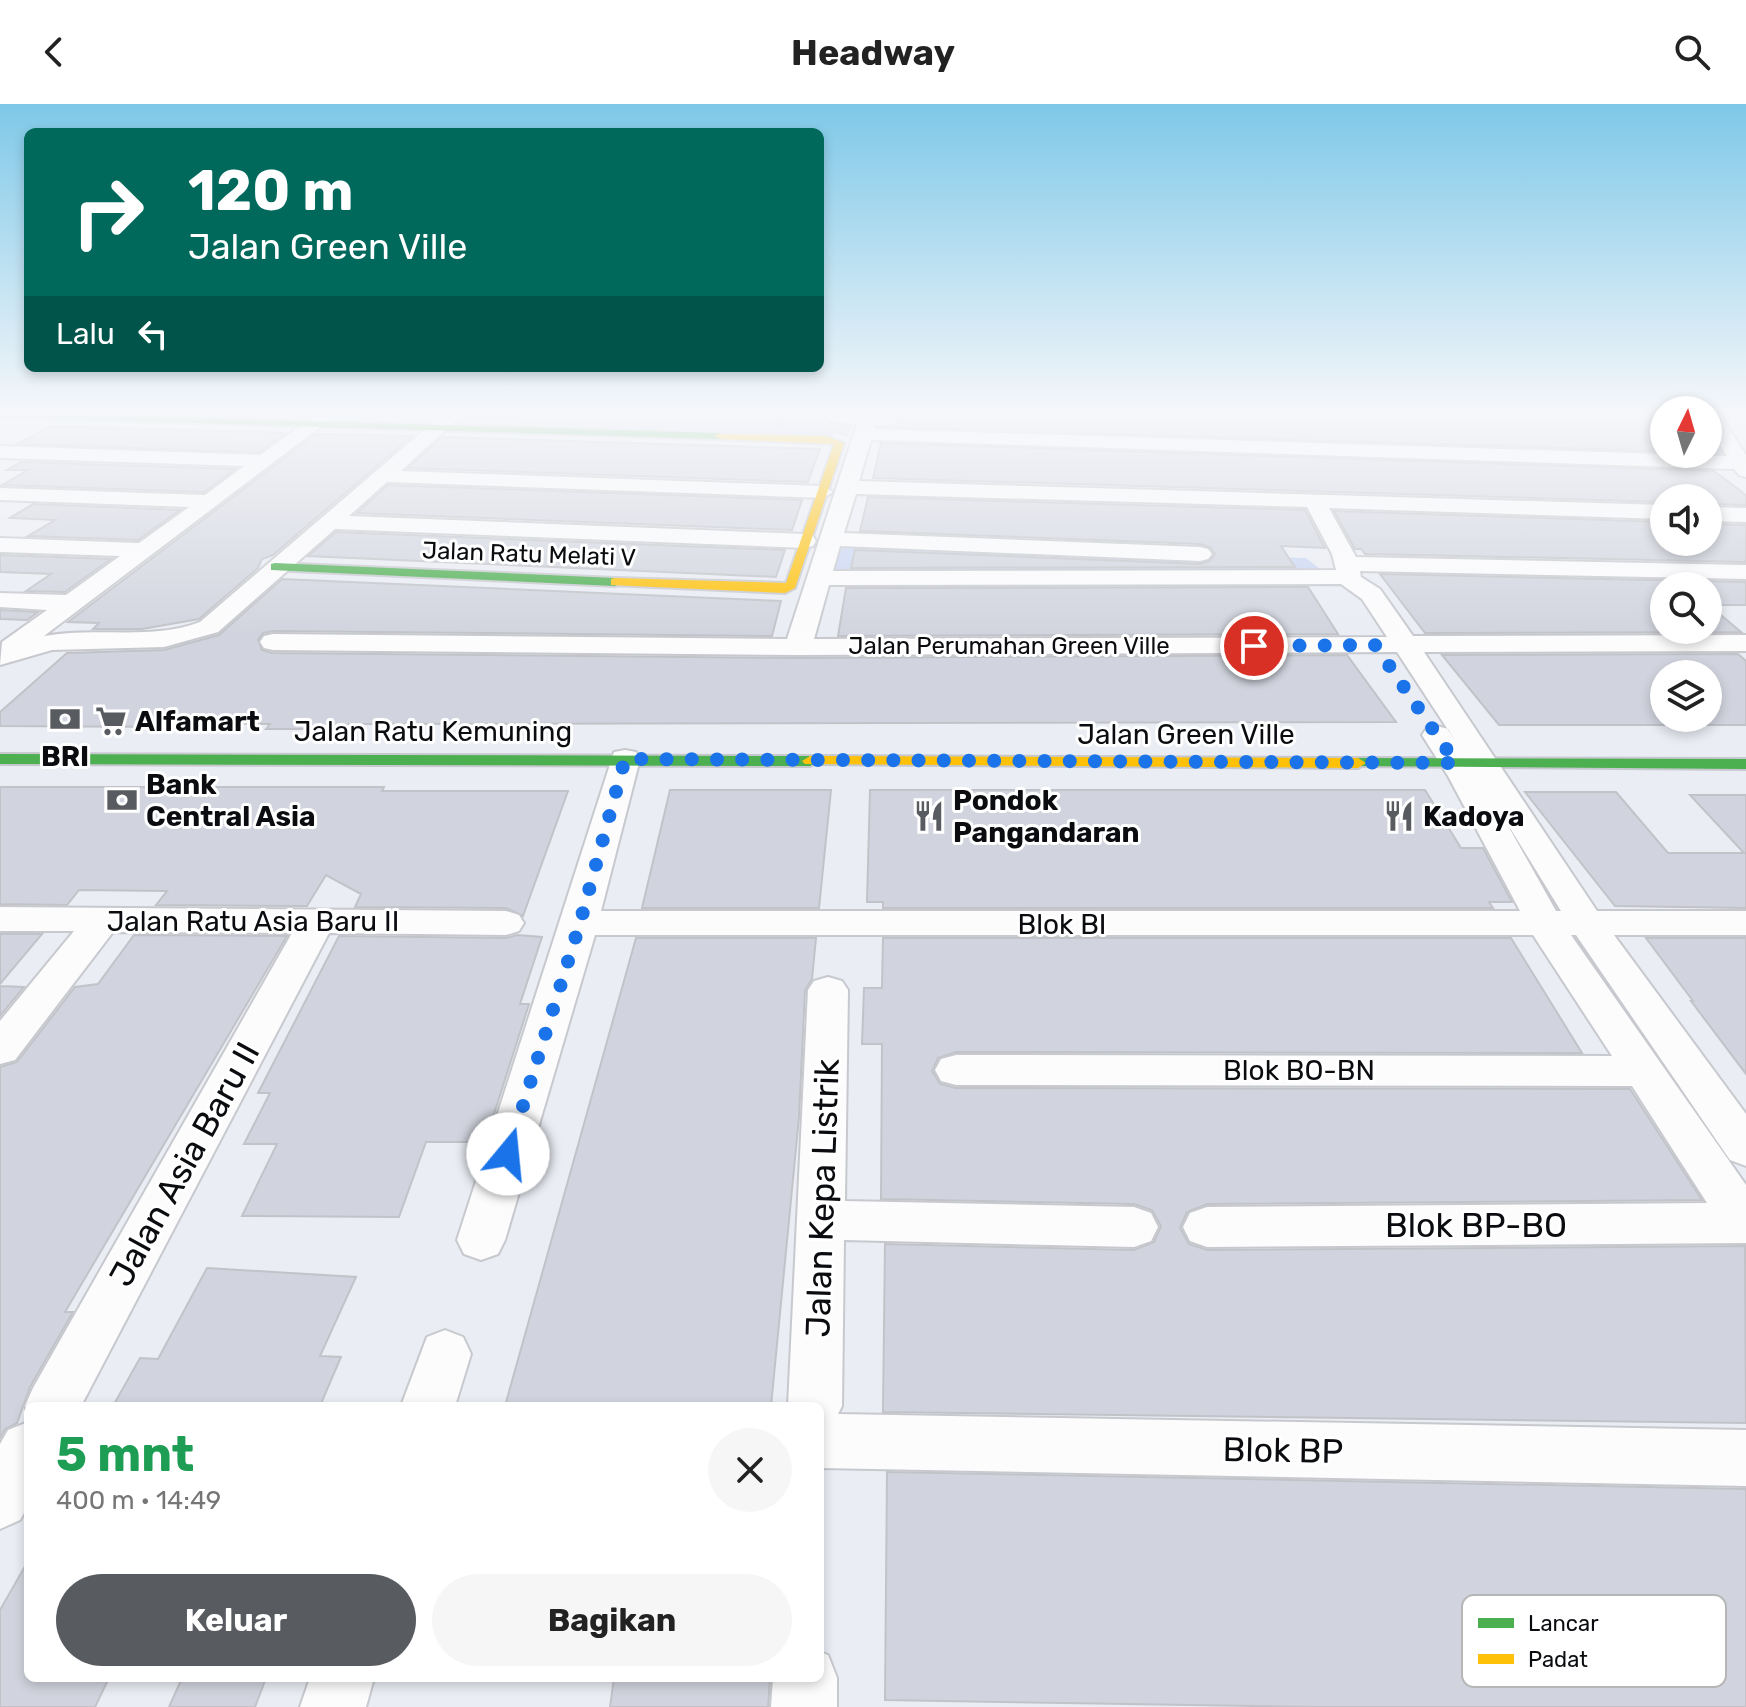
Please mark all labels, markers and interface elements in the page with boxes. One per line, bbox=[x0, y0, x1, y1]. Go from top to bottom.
icon: back bbox=[32, 30, 76, 74]
icon: search bbox=[1670, 30, 1714, 74]
text: Headway bbox=[791, 31, 955, 74]
text: 120 m bbox=[188, 158, 354, 224]
icon: right bbox=[56, 160, 160, 264]
text: Jalan Green Ville bbox=[188, 225, 467, 268]
icon: left bbox=[131, 312, 175, 356]
text: Lalu bbox=[56, 316, 115, 352]
north arrow bbox=[1650, 396, 1722, 468]
map controls bbox=[1650, 396, 1722, 732]
button: sound bbox=[1650, 484, 1722, 556]
street label: Jalan Ratu Melati V bbox=[422, 536, 636, 572]
button: search bbox=[1650, 572, 1722, 644]
pin bbox=[1220, 612, 1288, 680]
icon: arrive bbox=[1232, 624, 1276, 668]
street label: Jalan Perumahan Green Ville bbox=[848, 632, 1170, 660]
button: layers bbox=[1650, 660, 1722, 732]
bank icon: BRI bbox=[48, 702, 82, 736]
supermarket icon: Alfamart bbox=[94, 704, 128, 738]
place label: Alfamart bbox=[135, 705, 260, 738]
street label: Jalan Ratu Kemuning bbox=[294, 715, 572, 748]
street label: Jalan Green Ville bbox=[1077, 718, 1295, 751]
place label: BRI bbox=[41, 740, 89, 773]
place label: Bank Central Asia bbox=[146, 768, 316, 833]
bank icon: Bank Central Asia bbox=[105, 783, 139, 817]
place label: Pondok Pangandaran bbox=[953, 784, 1140, 849]
restaurant icon: Pondok Pangandaran bbox=[912, 799, 946, 833]
restaurant icon: Kadoya bbox=[1382, 799, 1416, 833]
place label: Kadoya bbox=[1423, 800, 1525, 833]
street label: Jalan Ratu Asia Baru II bbox=[107, 905, 399, 938]
street label: Blok BI bbox=[1018, 908, 1106, 941]
street label: Jalan Asia Baru II bbox=[100, 1035, 268, 1293]
street label: Blok BO-BN bbox=[1223, 1054, 1375, 1087]
street label: Jalan Kepa Listrik bbox=[797, 1058, 848, 1338]
position arrow bbox=[466, 1112, 550, 1196]
street label: Blok BP-BO bbox=[1385, 1205, 1567, 1246]
text: 5 mnt bbox=[56, 1426, 194, 1483]
button: close bbox=[708, 1428, 792, 1512]
street label: Blok BP bbox=[1222, 1429, 1344, 1472]
text: 400 m · 14:49 bbox=[56, 1485, 221, 1516]
button: Keluar bbox=[56, 1574, 416, 1666]
button: Bagikan bbox=[432, 1574, 792, 1666]
legend bbox=[1462, 1595, 1726, 1687]
text: Lancar bbox=[1528, 1610, 1599, 1637]
text: Padat bbox=[1528, 1646, 1588, 1673]

